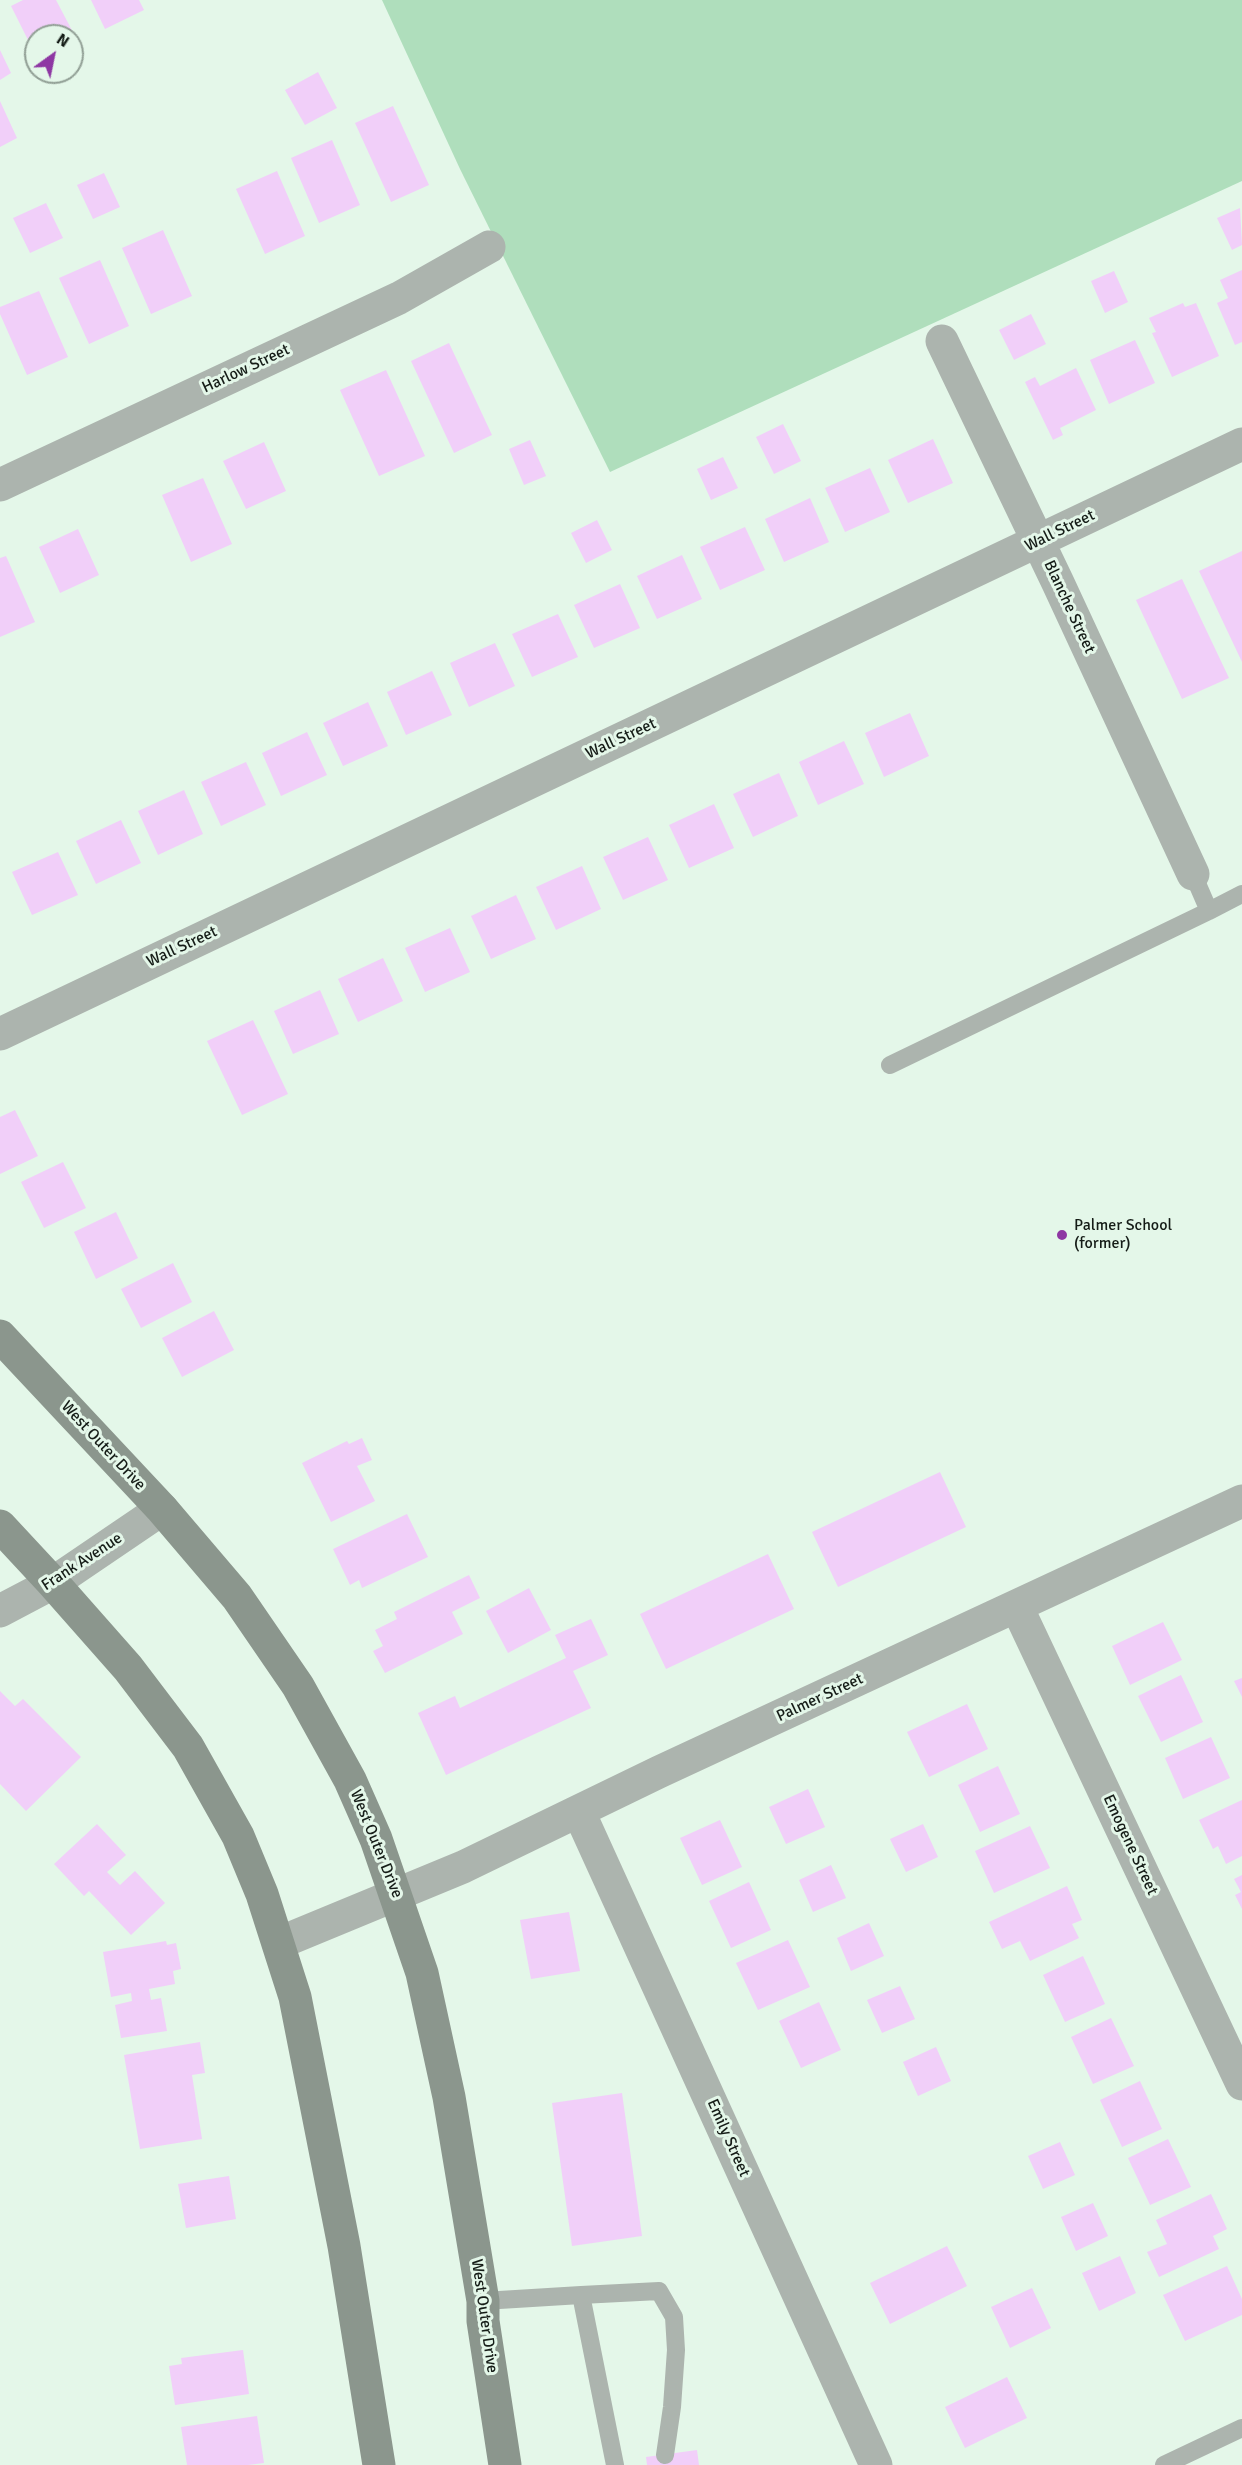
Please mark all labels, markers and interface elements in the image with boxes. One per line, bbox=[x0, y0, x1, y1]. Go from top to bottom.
north arrow bbox=[24, 24, 84, 84]
text: N bbox=[53, 29, 73, 52]
street label: Harlow Street bbox=[199, 340, 293, 398]
street label: Wall Street bbox=[1022, 506, 1098, 556]
street label: Blanche Street bbox=[1039, 557, 1099, 657]
street label: Wall Street bbox=[583, 714, 659, 764]
street label: Wall Street bbox=[144, 922, 220, 972]
place label: Palmer School (former) bbox=[1074, 1216, 1172, 1254]
marker: Palmer School (former) bbox=[1055, 1228, 1069, 1242]
street label: West Outer Drive bbox=[57, 1397, 149, 1495]
street label: Frank Avenue bbox=[38, 1529, 126, 1595]
street label: Palmer Street bbox=[774, 1670, 866, 1726]
street label: West Outer Drive bbox=[346, 1787, 406, 1901]
street label: Emogene Street bbox=[1098, 1792, 1162, 1898]
street label: Emily Street bbox=[702, 2096, 754, 2180]
street label: West Outer Drive bbox=[466, 2258, 502, 2374]

